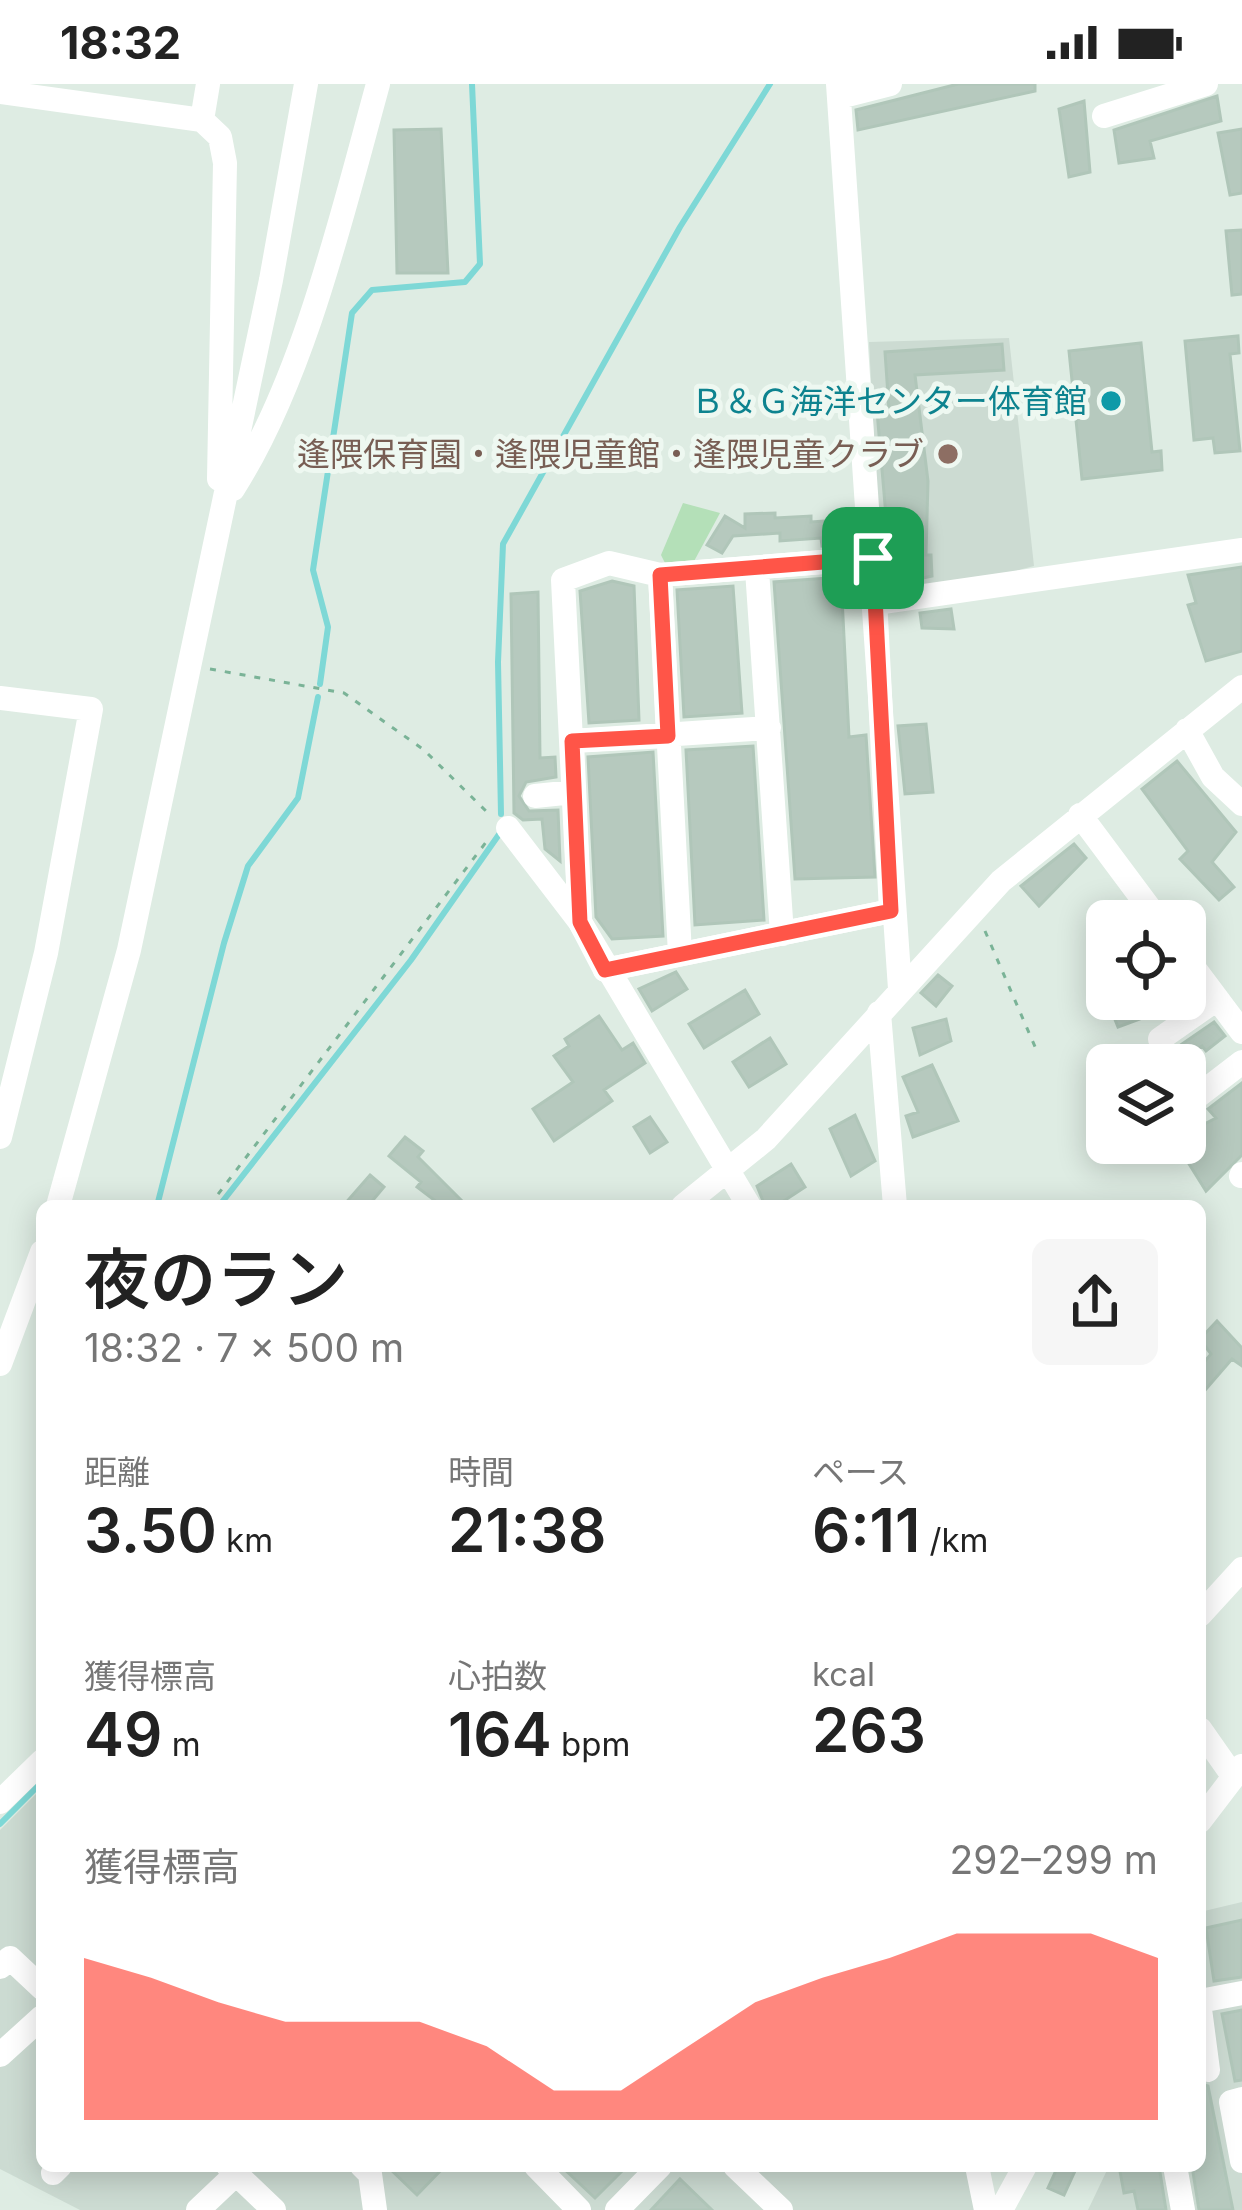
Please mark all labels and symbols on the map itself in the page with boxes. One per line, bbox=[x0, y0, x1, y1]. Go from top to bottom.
place label: Ｂ＆Ｇ海洋センター体育館 bbox=[691, 381, 1087, 421]
marker: Ｂ＆Ｇ海洋センター体育館 bbox=[1098, 388, 1124, 414]
place label: 逢隈保育園・逢隈児童館・逢隈児童クラブ bbox=[297, 434, 924, 474]
marker: 逢隈保育園・逢隈児童館・逢隈児童クラブ bbox=[935, 441, 961, 467]
pin bbox=[822, 507, 924, 609]

